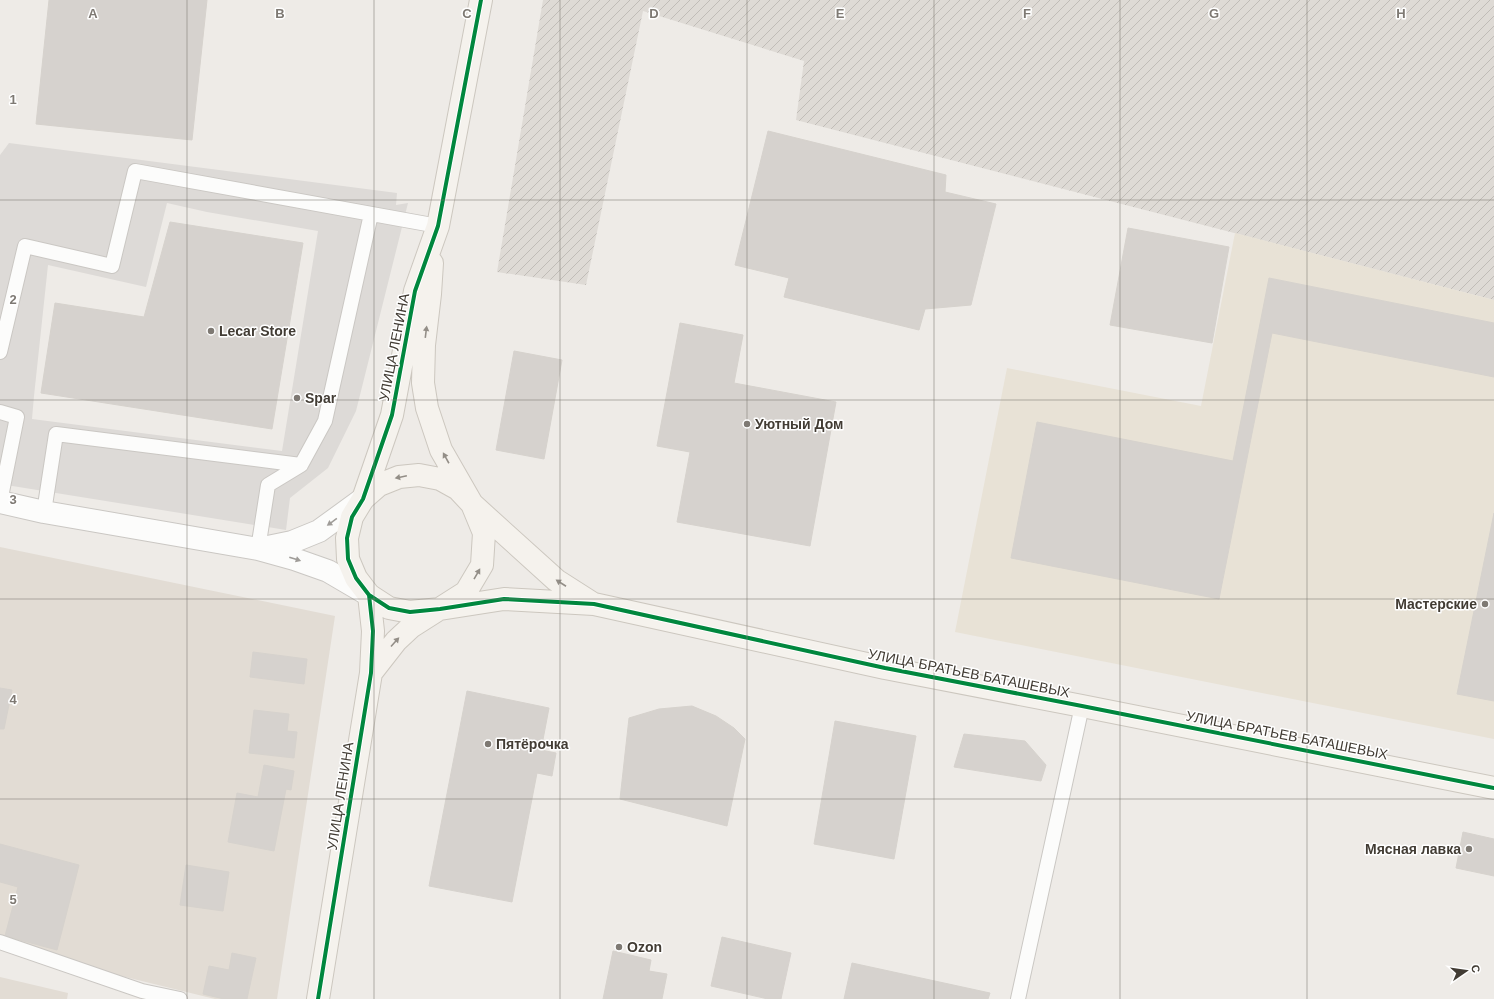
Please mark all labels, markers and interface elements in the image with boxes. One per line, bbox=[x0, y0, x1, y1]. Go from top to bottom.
text: A bbox=[88, 6, 98, 21]
text: B bbox=[275, 6, 285, 21]
text: C bbox=[462, 6, 472, 21]
text: D bbox=[649, 6, 659, 21]
text: E bbox=[836, 6, 845, 21]
text: F bbox=[1023, 6, 1031, 21]
text: G bbox=[1209, 6, 1219, 21]
text: H bbox=[1396, 6, 1406, 21]
text: 1 bbox=[9, 92, 17, 107]
street label: УЛИЦА ЛЕНИНА bbox=[376, 291, 412, 402]
text: 2 bbox=[9, 292, 17, 307]
place label: Lecar Store bbox=[219, 323, 296, 339]
marker: Lecar Store bbox=[206, 326, 216, 336]
one-way arrow bbox=[423, 326, 429, 338]
place label: Spar bbox=[305, 390, 337, 406]
marker: Spar bbox=[292, 393, 302, 403]
place label: Уютный Дом bbox=[755, 416, 843, 432]
marker: Уютный Дом bbox=[742, 419, 752, 429]
one-way arrow bbox=[443, 452, 450, 464]
one-way arrow bbox=[395, 475, 407, 481]
text: 3 bbox=[9, 492, 17, 507]
one-way arrow bbox=[326, 518, 337, 526]
one-way arrow bbox=[290, 557, 302, 563]
one-way arrow bbox=[474, 568, 481, 580]
one-way arrow bbox=[556, 579, 566, 587]
place label: Мастерские bbox=[1395, 596, 1477, 612]
marker: Мастерские bbox=[1480, 599, 1490, 609]
one-way arrow bbox=[391, 637, 400, 647]
street label: УЛИЦА БРАТЬЕВ БАТАШЕВЫХ bbox=[867, 646, 1072, 701]
text: 4 bbox=[9, 692, 17, 707]
street label: УЛИЦА БРАТЬЕВ БАТАШЕВЫХ bbox=[1185, 708, 1390, 763]
place label: Пятёрочка bbox=[496, 736, 569, 752]
marker: Пятёрочка bbox=[483, 739, 493, 749]
street label: УЛИЦА ЛЕНИНА bbox=[324, 740, 357, 851]
place label: Мясная лавка bbox=[1365, 841, 1461, 857]
marker: Мясная лавка bbox=[1464, 844, 1474, 854]
text: 5 bbox=[9, 892, 17, 907]
place label: Ozon bbox=[627, 939, 662, 955]
marker: Ozon bbox=[614, 942, 624, 952]
north arrow bbox=[1446, 951, 1486, 991]
text: С bbox=[1469, 964, 1482, 974]

